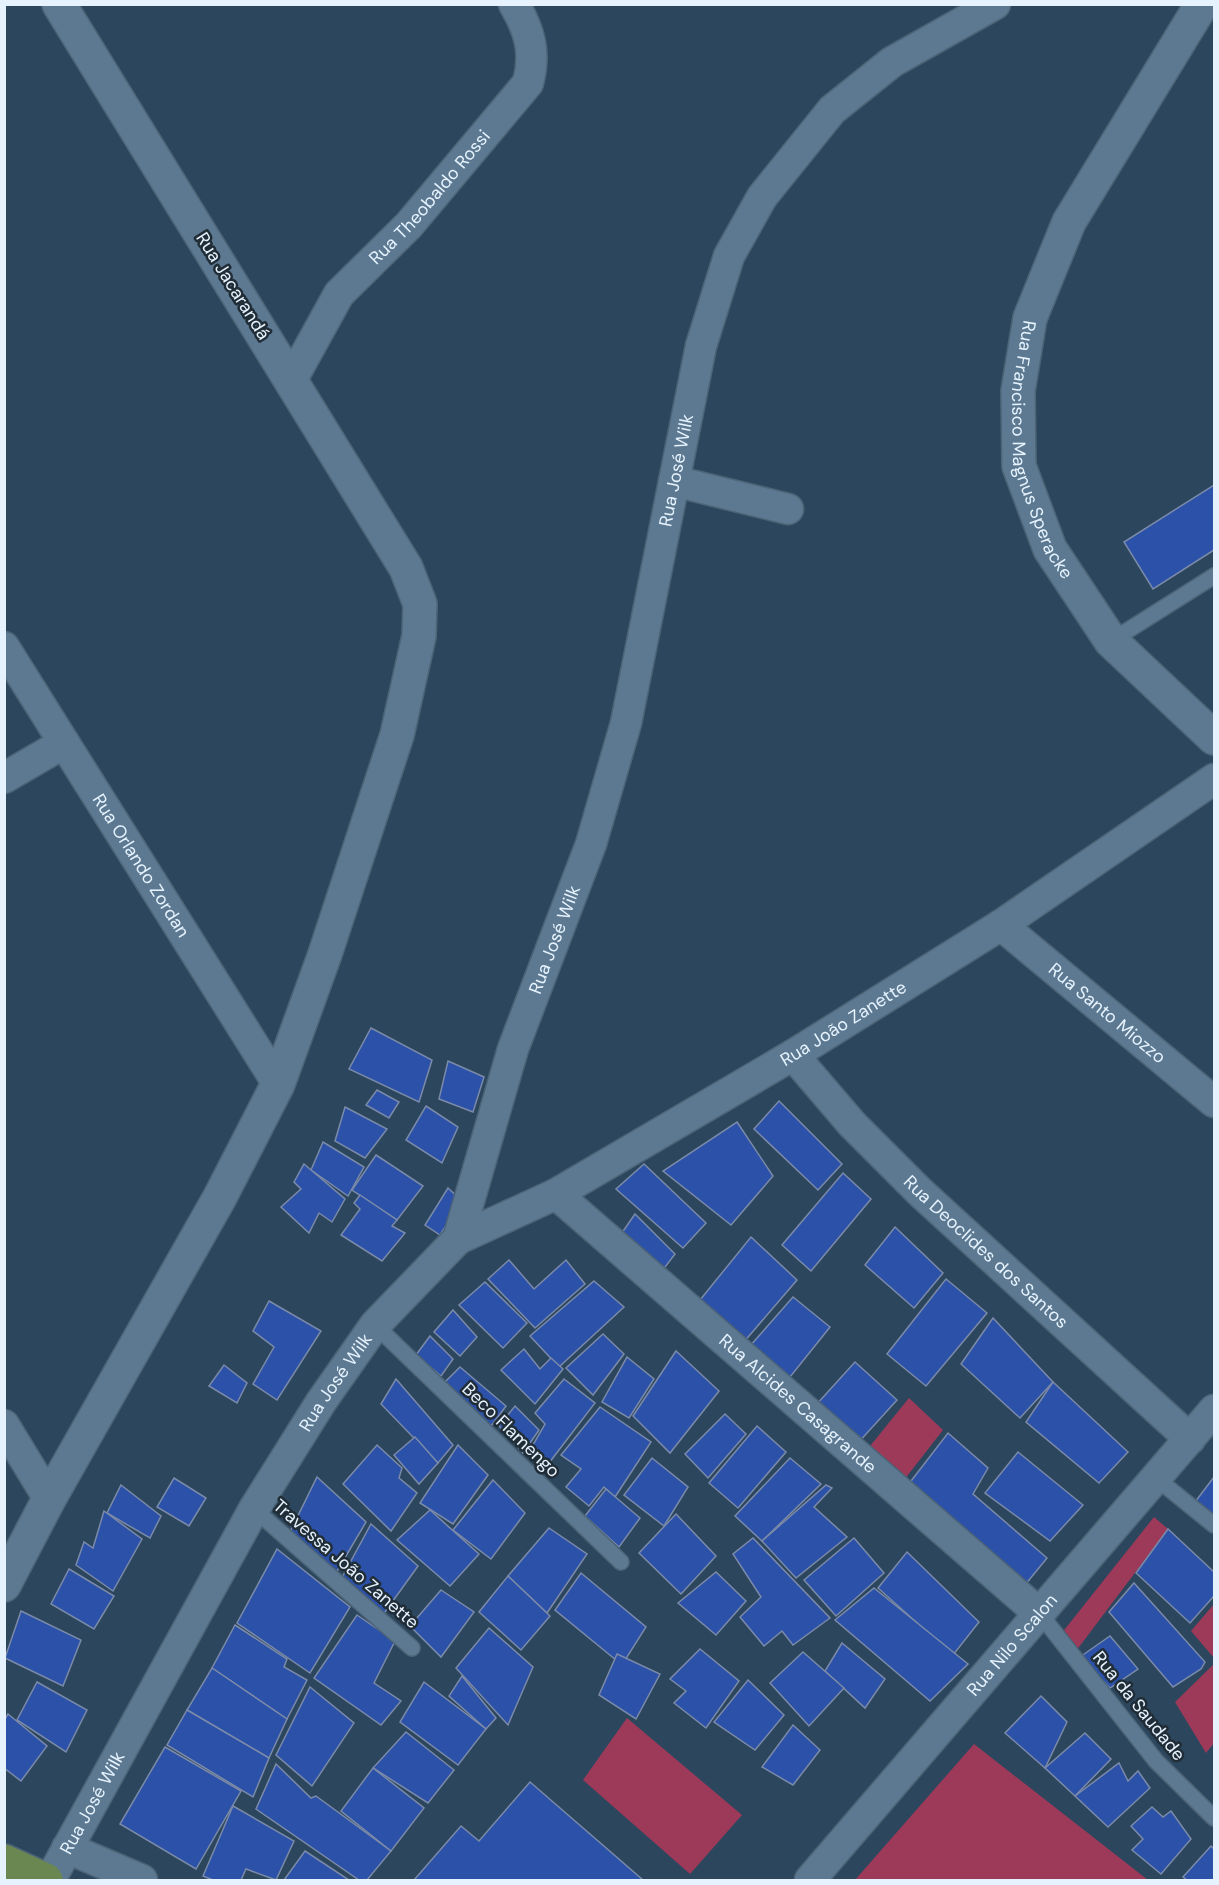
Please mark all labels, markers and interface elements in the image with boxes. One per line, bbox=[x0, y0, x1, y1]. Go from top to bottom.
street label: Rua Theobaldo Rossi bbox=[364, 125, 496, 270]
street label: Rua Jacarandá bbox=[190, 228, 276, 344]
street label: Rua Francisco Magnus Speracke bbox=[1006, 319, 1079, 584]
street label: Rua José Wilk bbox=[653, 412, 699, 529]
street label: Rua Orlando Zordan bbox=[87, 789, 195, 942]
street label: Rua José Wilk bbox=[523, 882, 586, 997]
street label: Rua Santo Miozzo bbox=[1043, 957, 1171, 1069]
street label: Rua João Zanette bbox=[776, 975, 911, 1072]
street label: Rua Deoclides dos Santos bbox=[898, 1170, 1073, 1334]
street label: Rua José Wilk bbox=[293, 1328, 378, 1436]
street label: Rua Alcides Casagrande bbox=[714, 1329, 882, 1479]
street label: Beco Flamengo bbox=[457, 1377, 565, 1483]
street label: Travessa João Zanette bbox=[268, 1494, 424, 1634]
street label: Rua Nilo Scalon bbox=[961, 1589, 1063, 1701]
street label: Rua da Saudade bbox=[1087, 1646, 1191, 1766]
street label: Rua José Wilk bbox=[54, 1747, 130, 1859]

